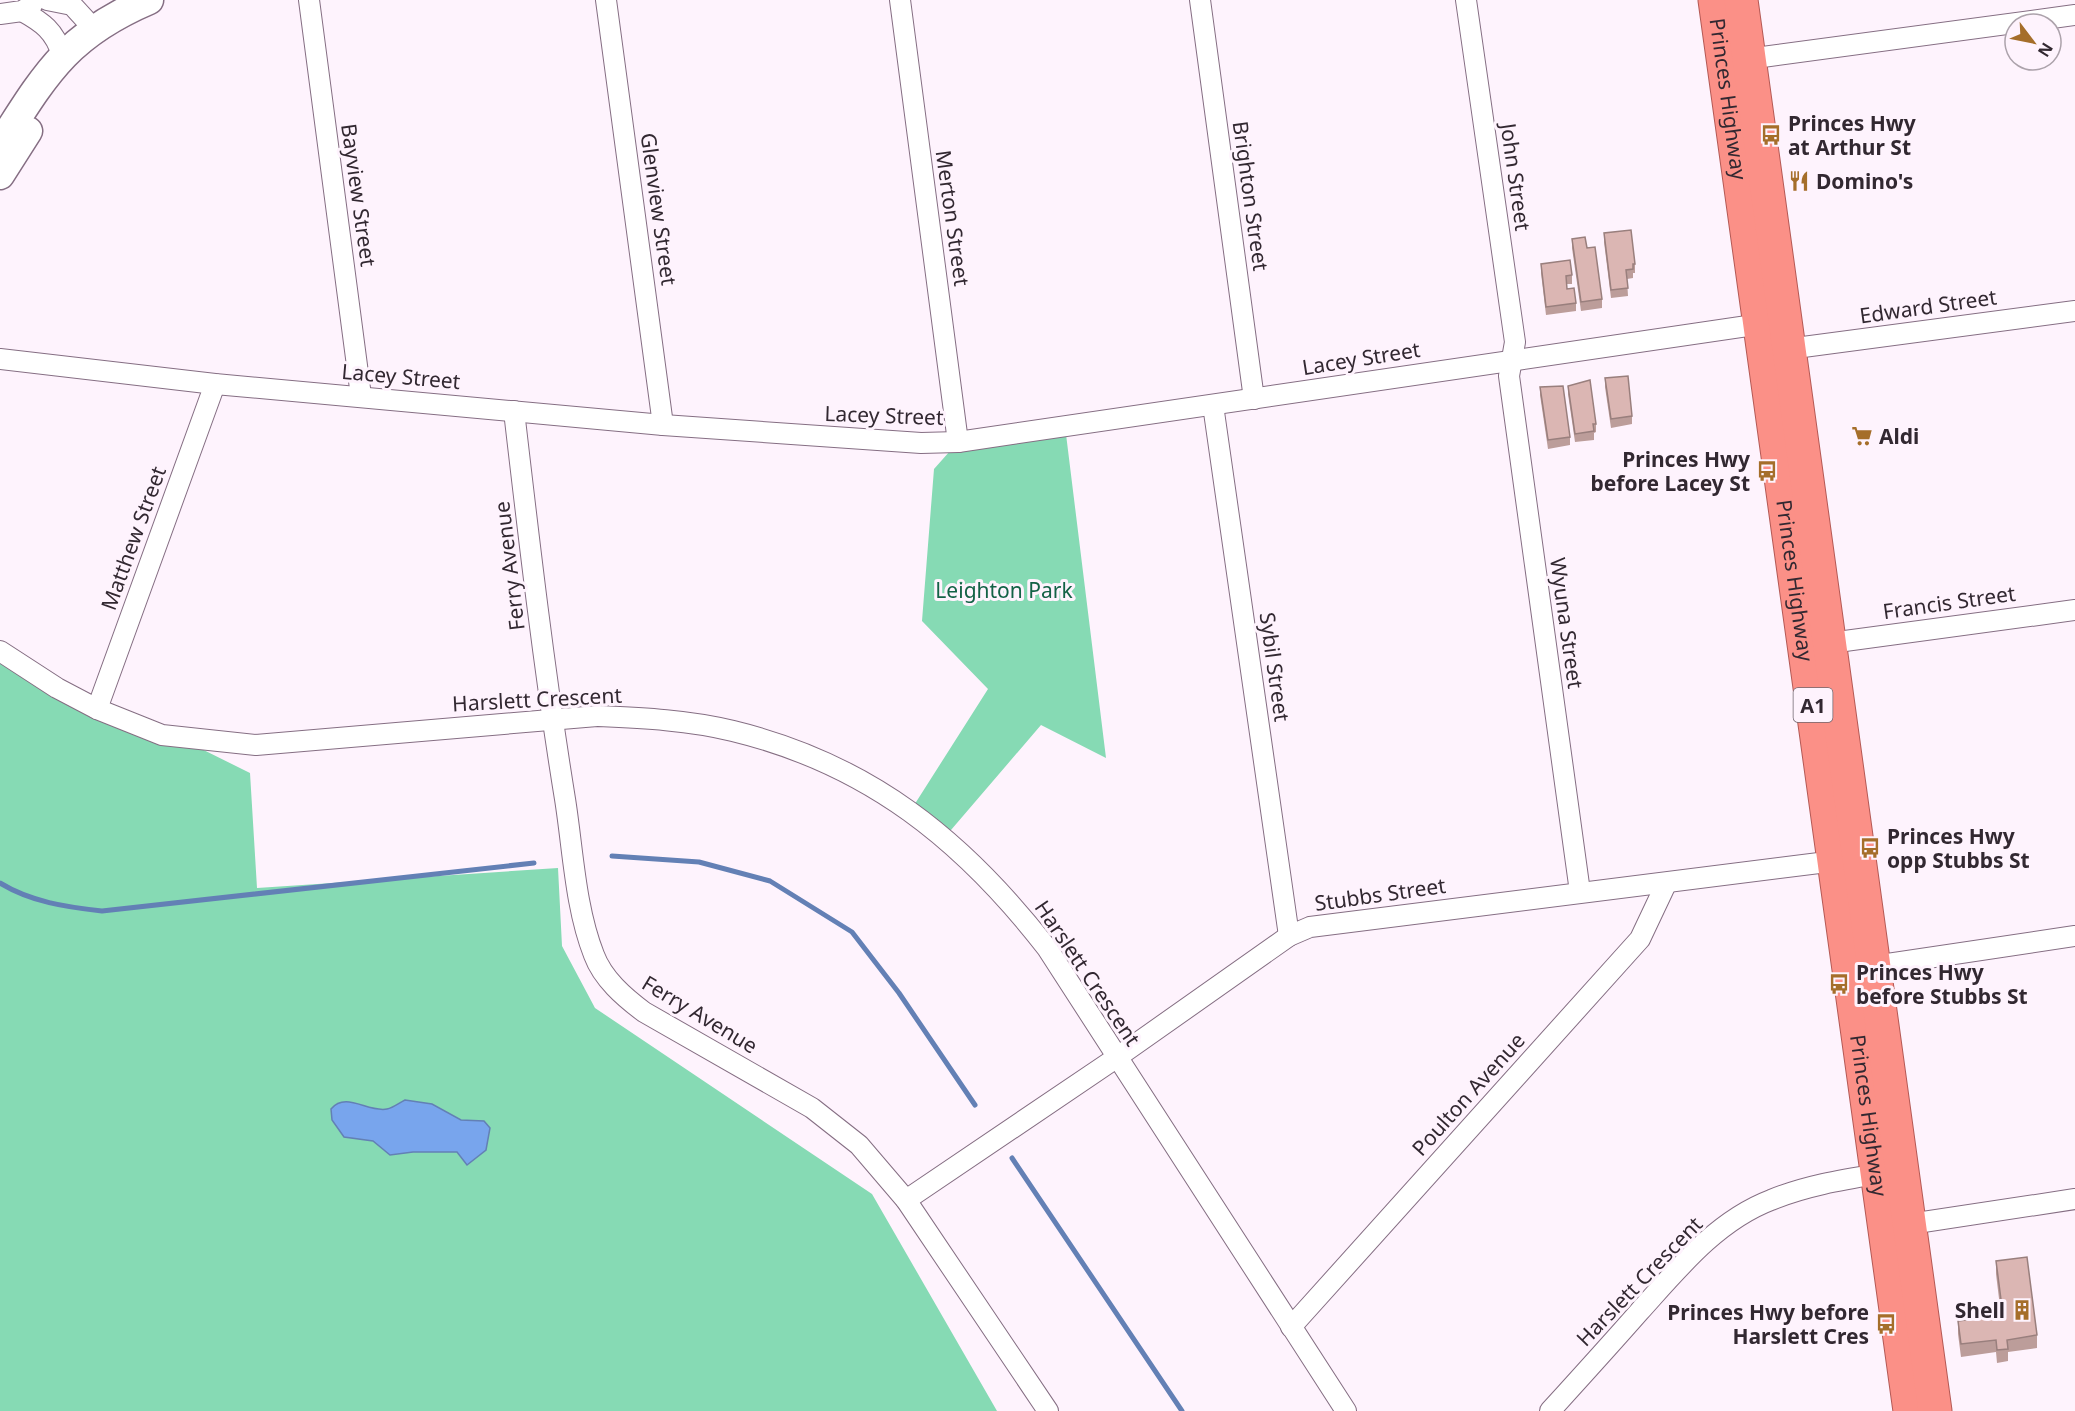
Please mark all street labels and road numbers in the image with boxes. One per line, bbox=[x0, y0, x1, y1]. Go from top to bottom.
street label: Princes Highway bbox=[1704, 16, 1754, 182]
street label: Brighton Street bbox=[1227, 119, 1275, 273]
street label: John Street bbox=[1494, 119, 1537, 233]
street label: Bayview Street bbox=[335, 122, 383, 269]
street label: Glenview Street bbox=[634, 131, 684, 287]
street label: Merton Street bbox=[930, 148, 976, 288]
street label: Edward Street bbox=[1858, 282, 1999, 329]
street label: Lacey Street bbox=[1300, 335, 1422, 381]
street label: Lacey Street bbox=[340, 357, 462, 395]
street label: Lacey Street bbox=[824, 399, 944, 431]
street label: Matthew Street bbox=[94, 462, 172, 614]
street label: Princes Highway bbox=[1770, 498, 1820, 664]
street label: Ferry Avenue bbox=[487, 500, 531, 632]
street label: Wyuna Street bbox=[1544, 556, 1590, 691]
street label: Francis Street bbox=[1881, 579, 2017, 625]
street label: Sybil Street bbox=[1253, 611, 1297, 724]
street label: Harslett Crescent bbox=[451, 681, 623, 717]
road number: A1 bbox=[1794, 688, 1832, 722]
street label: Stubbs Street bbox=[1313, 871, 1448, 917]
street label: Harslett Crescent bbox=[1029, 895, 1147, 1052]
street label: Ferry Avenue bbox=[637, 969, 763, 1059]
street label: Poulton Avenue bbox=[1405, 1027, 1531, 1161]
street label: Princes Highway bbox=[1844, 1033, 1894, 1198]
street label: Harslett Crescent bbox=[1570, 1210, 1708, 1352]

